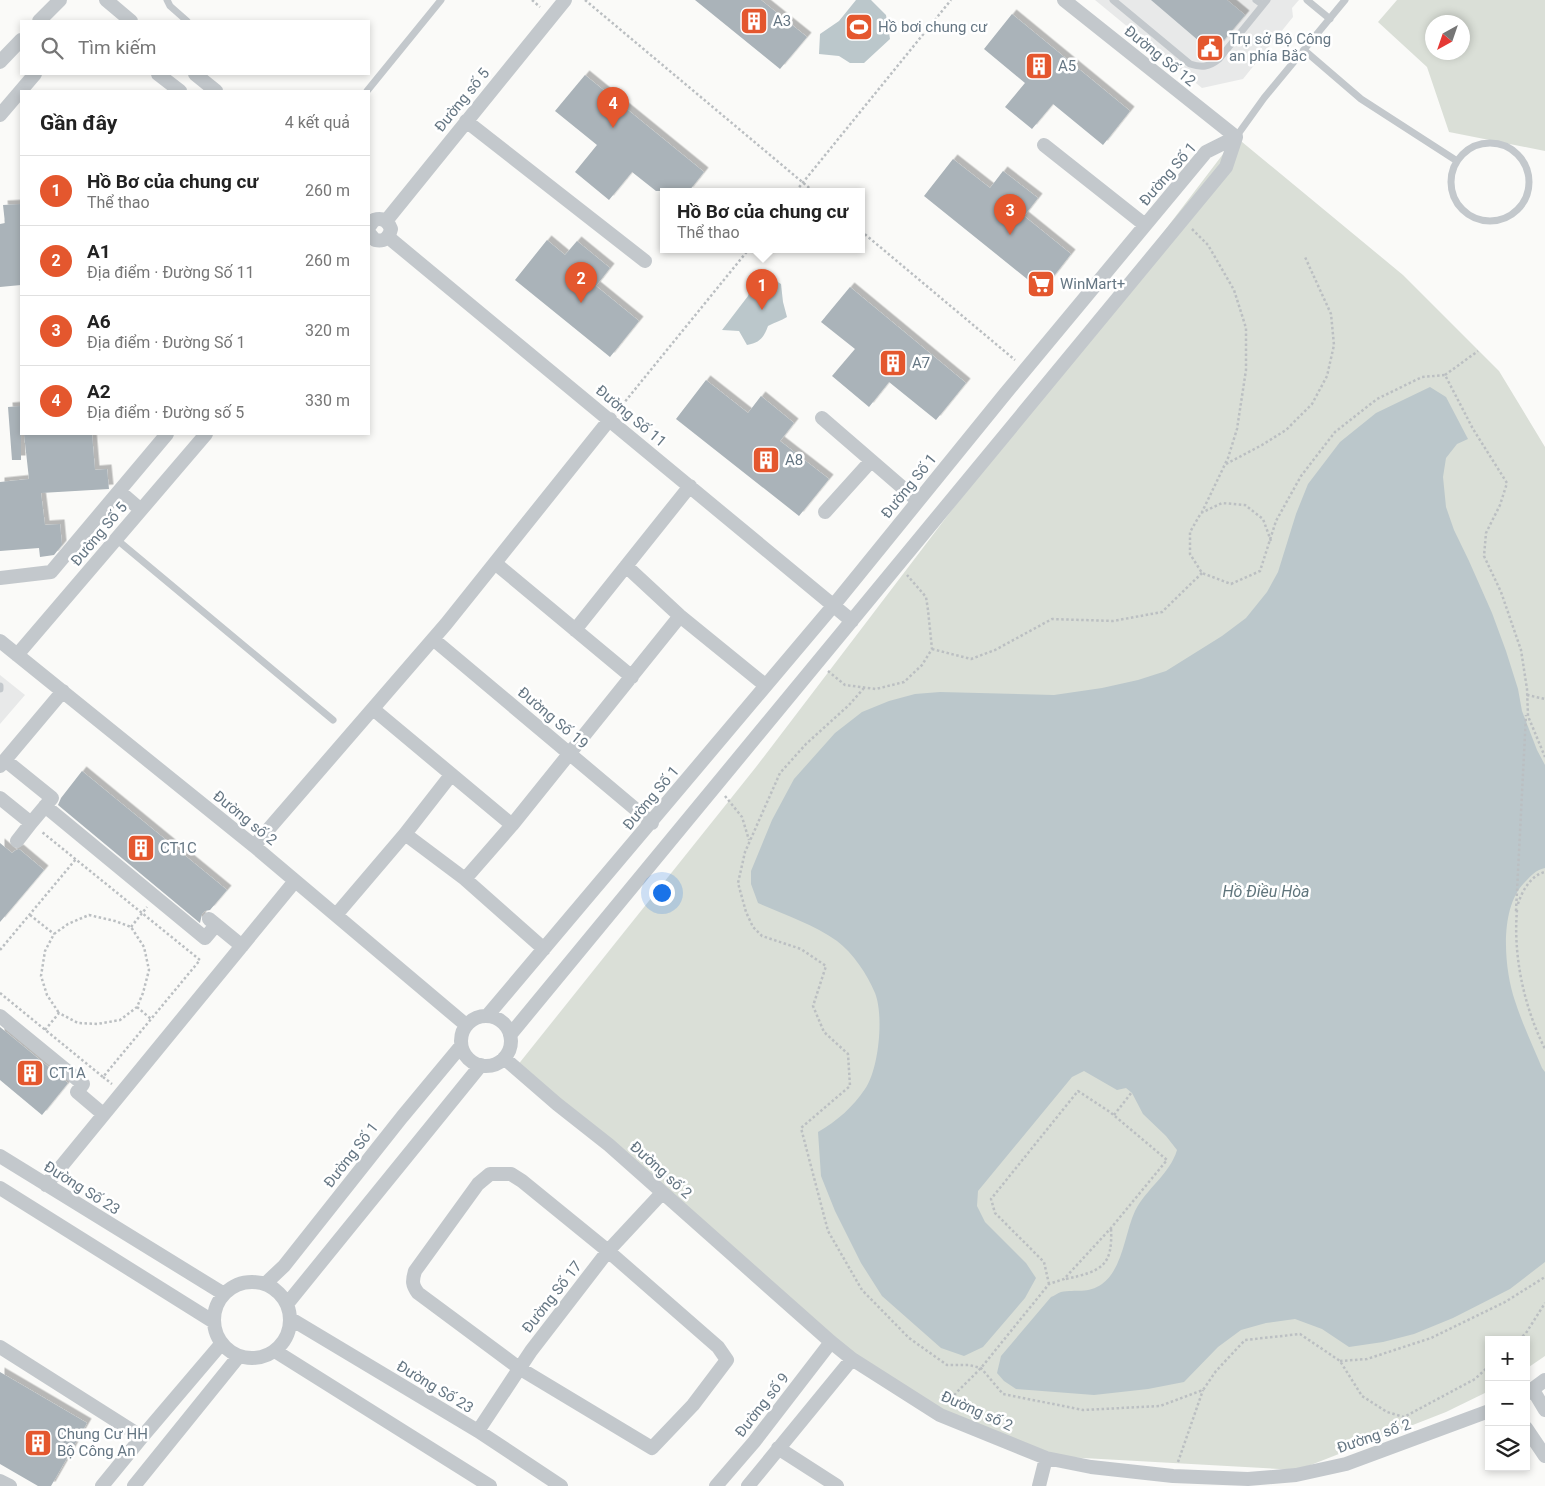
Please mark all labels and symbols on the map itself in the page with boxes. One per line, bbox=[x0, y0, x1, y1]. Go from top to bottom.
building icon: A3 bbox=[739, 6, 769, 36]
place label: A3 bbox=[773, 12, 791, 30]
sports icon: Hồ bơi chung cư bbox=[844, 12, 874, 42]
north arrow bbox=[1425, 15, 1470, 60]
place label: Hồ bơi chung cư bbox=[878, 18, 988, 36]
street label: Đường Số 12 bbox=[1121, 22, 1199, 90]
place label: Trụ sở Bộ Công an phía Bắc bbox=[1229, 30, 1331, 65]
public building icon: Trụ sở Bộ Công an phía Bắc bbox=[1195, 33, 1225, 63]
building icon: A5 bbox=[1024, 51, 1054, 81]
place label: A5 bbox=[1058, 57, 1076, 75]
street label: Đường số 5 bbox=[431, 64, 493, 136]
pin: 4 bbox=[597, 87, 629, 128]
street label: Đường Số 1 bbox=[1136, 139, 1200, 209]
pin: 3 bbox=[994, 194, 1026, 235]
pin: 2 bbox=[565, 262, 597, 303]
pin: 1 bbox=[746, 269, 778, 310]
supermarket icon: WinMart+ bbox=[1026, 269, 1056, 299]
place label: WinMart+ bbox=[1060, 275, 1125, 293]
building icon: A7 bbox=[878, 348, 908, 378]
place label: A7 bbox=[912, 354, 930, 372]
street label: Đường Số 11 bbox=[592, 381, 670, 451]
building icon: A8 bbox=[751, 445, 781, 475]
street label: Đường Số 1 bbox=[877, 450, 941, 522]
place label: A8 bbox=[785, 451, 803, 469]
street label: Đường Số 5 bbox=[67, 498, 131, 570]
street label: Đường Số 19 bbox=[514, 683, 592, 753]
street label: Đường Số 1 bbox=[619, 762, 683, 834]
street label: Đường số 2 bbox=[209, 787, 281, 849]
building icon: CT1C bbox=[126, 833, 156, 863]
place label: CT1C bbox=[160, 839, 197, 857]
your location bbox=[649, 880, 675, 906]
water label: Hồ Điều Hòa bbox=[1222, 882, 1310, 901]
building icon: CT1A bbox=[15, 1058, 45, 1088]
place label: CT1A bbox=[49, 1064, 86, 1082]
street label: Đường Số 1 bbox=[320, 1119, 382, 1191]
street label: Đường số 2 bbox=[626, 1138, 696, 1202]
street label: Đường Số 23 bbox=[41, 1157, 123, 1219]
street label: Đường Số 17 bbox=[518, 1257, 586, 1337]
street label: Đường Số 23 bbox=[393, 1357, 477, 1417]
street label: Đường số 9 bbox=[731, 1369, 793, 1441]
street label: Đường số 2 bbox=[938, 1387, 1016, 1435]
street label: Đường số 2 bbox=[1335, 1415, 1413, 1457]
place label: Chung Cư HH Bộ Công An bbox=[57, 1425, 148, 1460]
building icon: Chung Cư HH Bộ Công An bbox=[23, 1428, 53, 1458]

